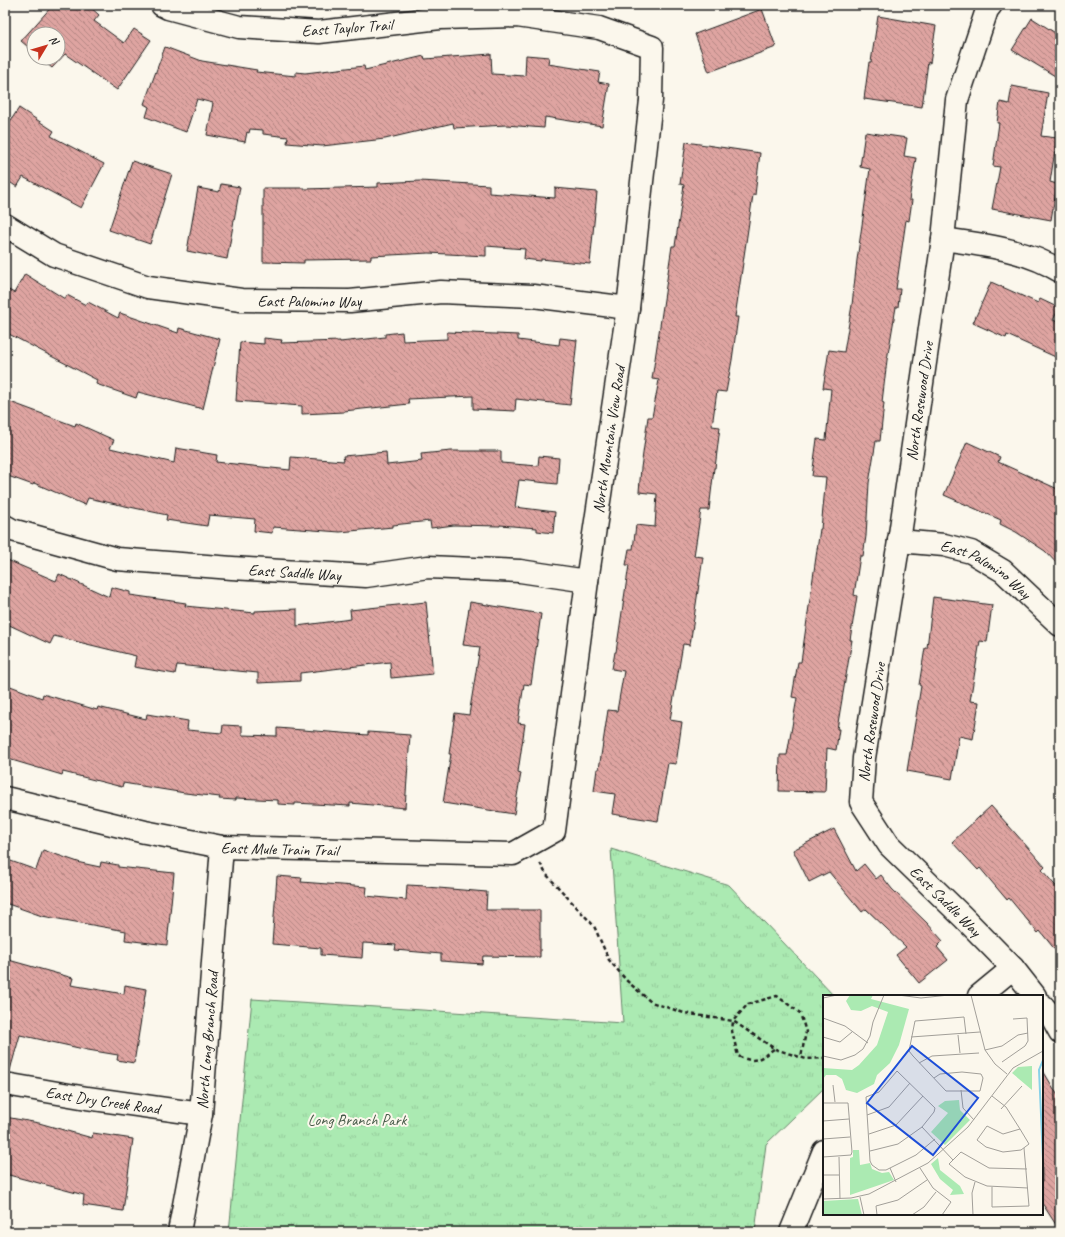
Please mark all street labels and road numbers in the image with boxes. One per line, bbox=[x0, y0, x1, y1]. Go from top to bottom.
street label: East Taylor Trail bbox=[301, 15, 396, 41]
street label: East Palomino Way bbox=[257, 291, 364, 312]
street label: North Rosewood Drive bbox=[902, 339, 938, 462]
street label: North Mountain View Road bbox=[588, 362, 631, 515]
street label: East Palomino Way bbox=[938, 536, 1036, 605]
street label: East Saddle Way bbox=[248, 560, 343, 586]
street label: North Rosewood Drive bbox=[854, 660, 890, 783]
street label: East Mule Train Trail bbox=[221, 838, 342, 861]
street label: East Saddle Way bbox=[905, 862, 986, 942]
street label: North Long Branch Road bbox=[192, 968, 223, 1110]
street label: East Dry Creek Road bbox=[44, 1082, 163, 1119]

